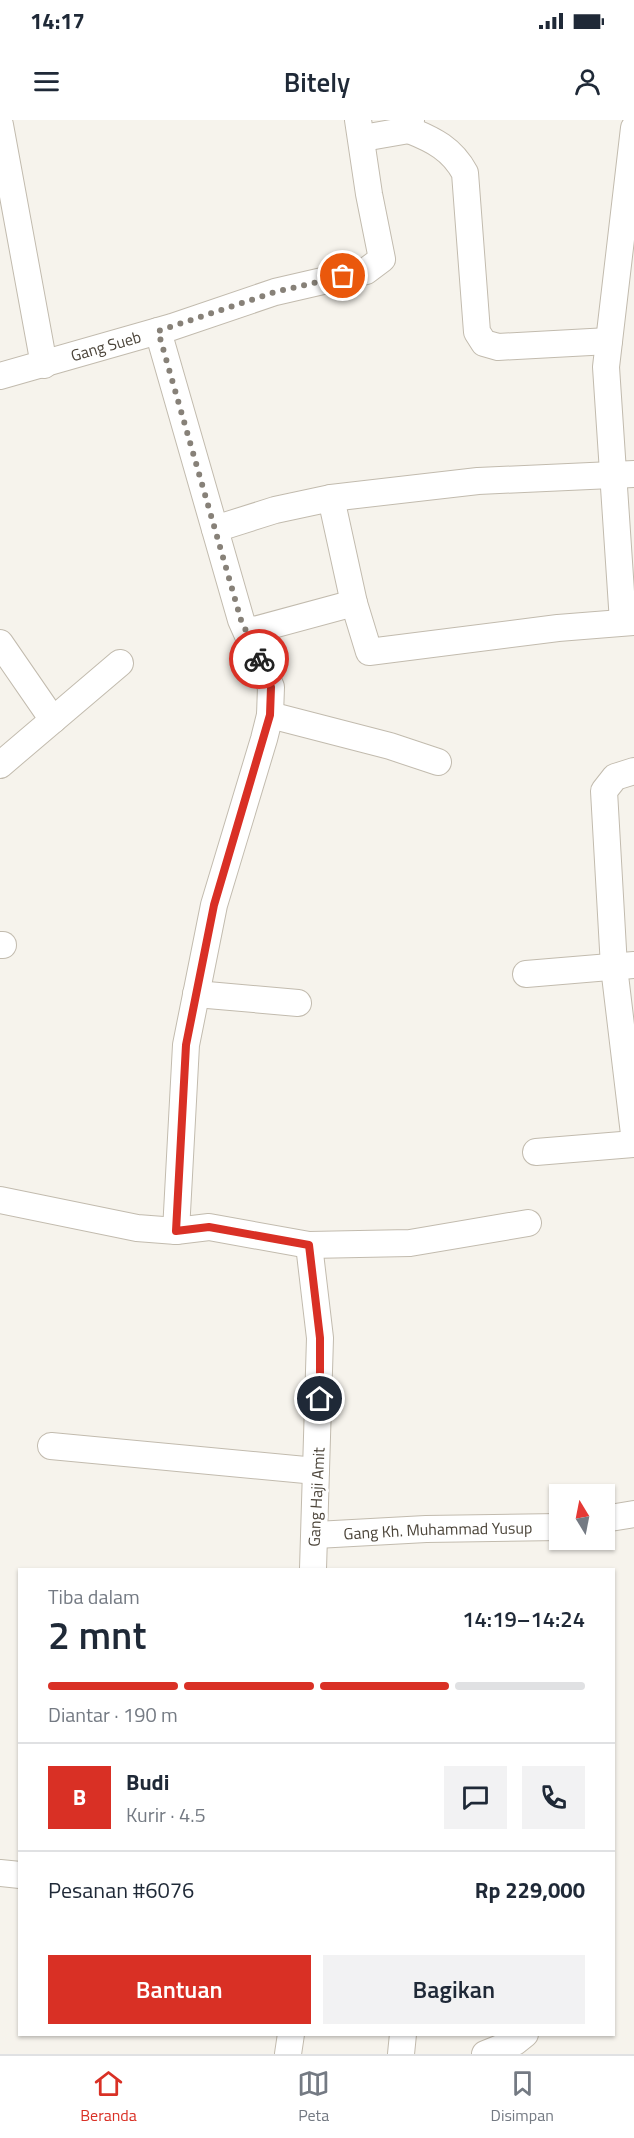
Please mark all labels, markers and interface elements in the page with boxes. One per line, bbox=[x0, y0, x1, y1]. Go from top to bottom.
text: 14:17 bbox=[30, 4, 85, 38]
text: Bitely bbox=[284, 61, 350, 102]
icon: menu bbox=[30, 65, 63, 98]
icon: person bbox=[571, 65, 604, 98]
pin bbox=[317, 250, 368, 301]
icon: bag bbox=[326, 259, 359, 292]
street label: Gang Sueb bbox=[68, 324, 144, 367]
courier bbox=[229, 629, 289, 689]
icon: bike bbox=[243, 643, 276, 676]
pin bbox=[294, 1373, 345, 1424]
icon: home bbox=[303, 1382, 336, 1415]
street label: Gang Haji Amit bbox=[301, 1446, 331, 1547]
north arrow bbox=[549, 1484, 615, 1550]
map controls bbox=[549, 1484, 615, 1550]
street label: Gang Kh. Muhammad Yusup bbox=[343, 1515, 532, 1545]
text: Tiba dalam bbox=[48, 1581, 140, 1612]
text: 14:19–14:24 bbox=[462, 1602, 585, 1636]
text: 2 mnt bbox=[48, 1605, 146, 1664]
text: Diantar · 190 m bbox=[48, 1699, 178, 1730]
text: Budi bbox=[126, 1765, 169, 1799]
button: chat bbox=[444, 1766, 507, 1829]
button: phone bbox=[522, 1766, 585, 1829]
text: B bbox=[73, 1780, 86, 1814]
text: Kurir · 4.5 bbox=[126, 1799, 206, 1830]
text: Pesanan #6076 bbox=[48, 1873, 194, 1907]
text: Rp 229,000 bbox=[475, 1873, 585, 1907]
button: Bantuan bbox=[48, 1955, 311, 2024]
button: Bagikan bbox=[323, 1955, 585, 2024]
tab: Beranda bbox=[80, 2067, 137, 2127]
tab: Peta bbox=[297, 2067, 330, 2127]
tab: Disimpan bbox=[491, 2067, 554, 2127]

